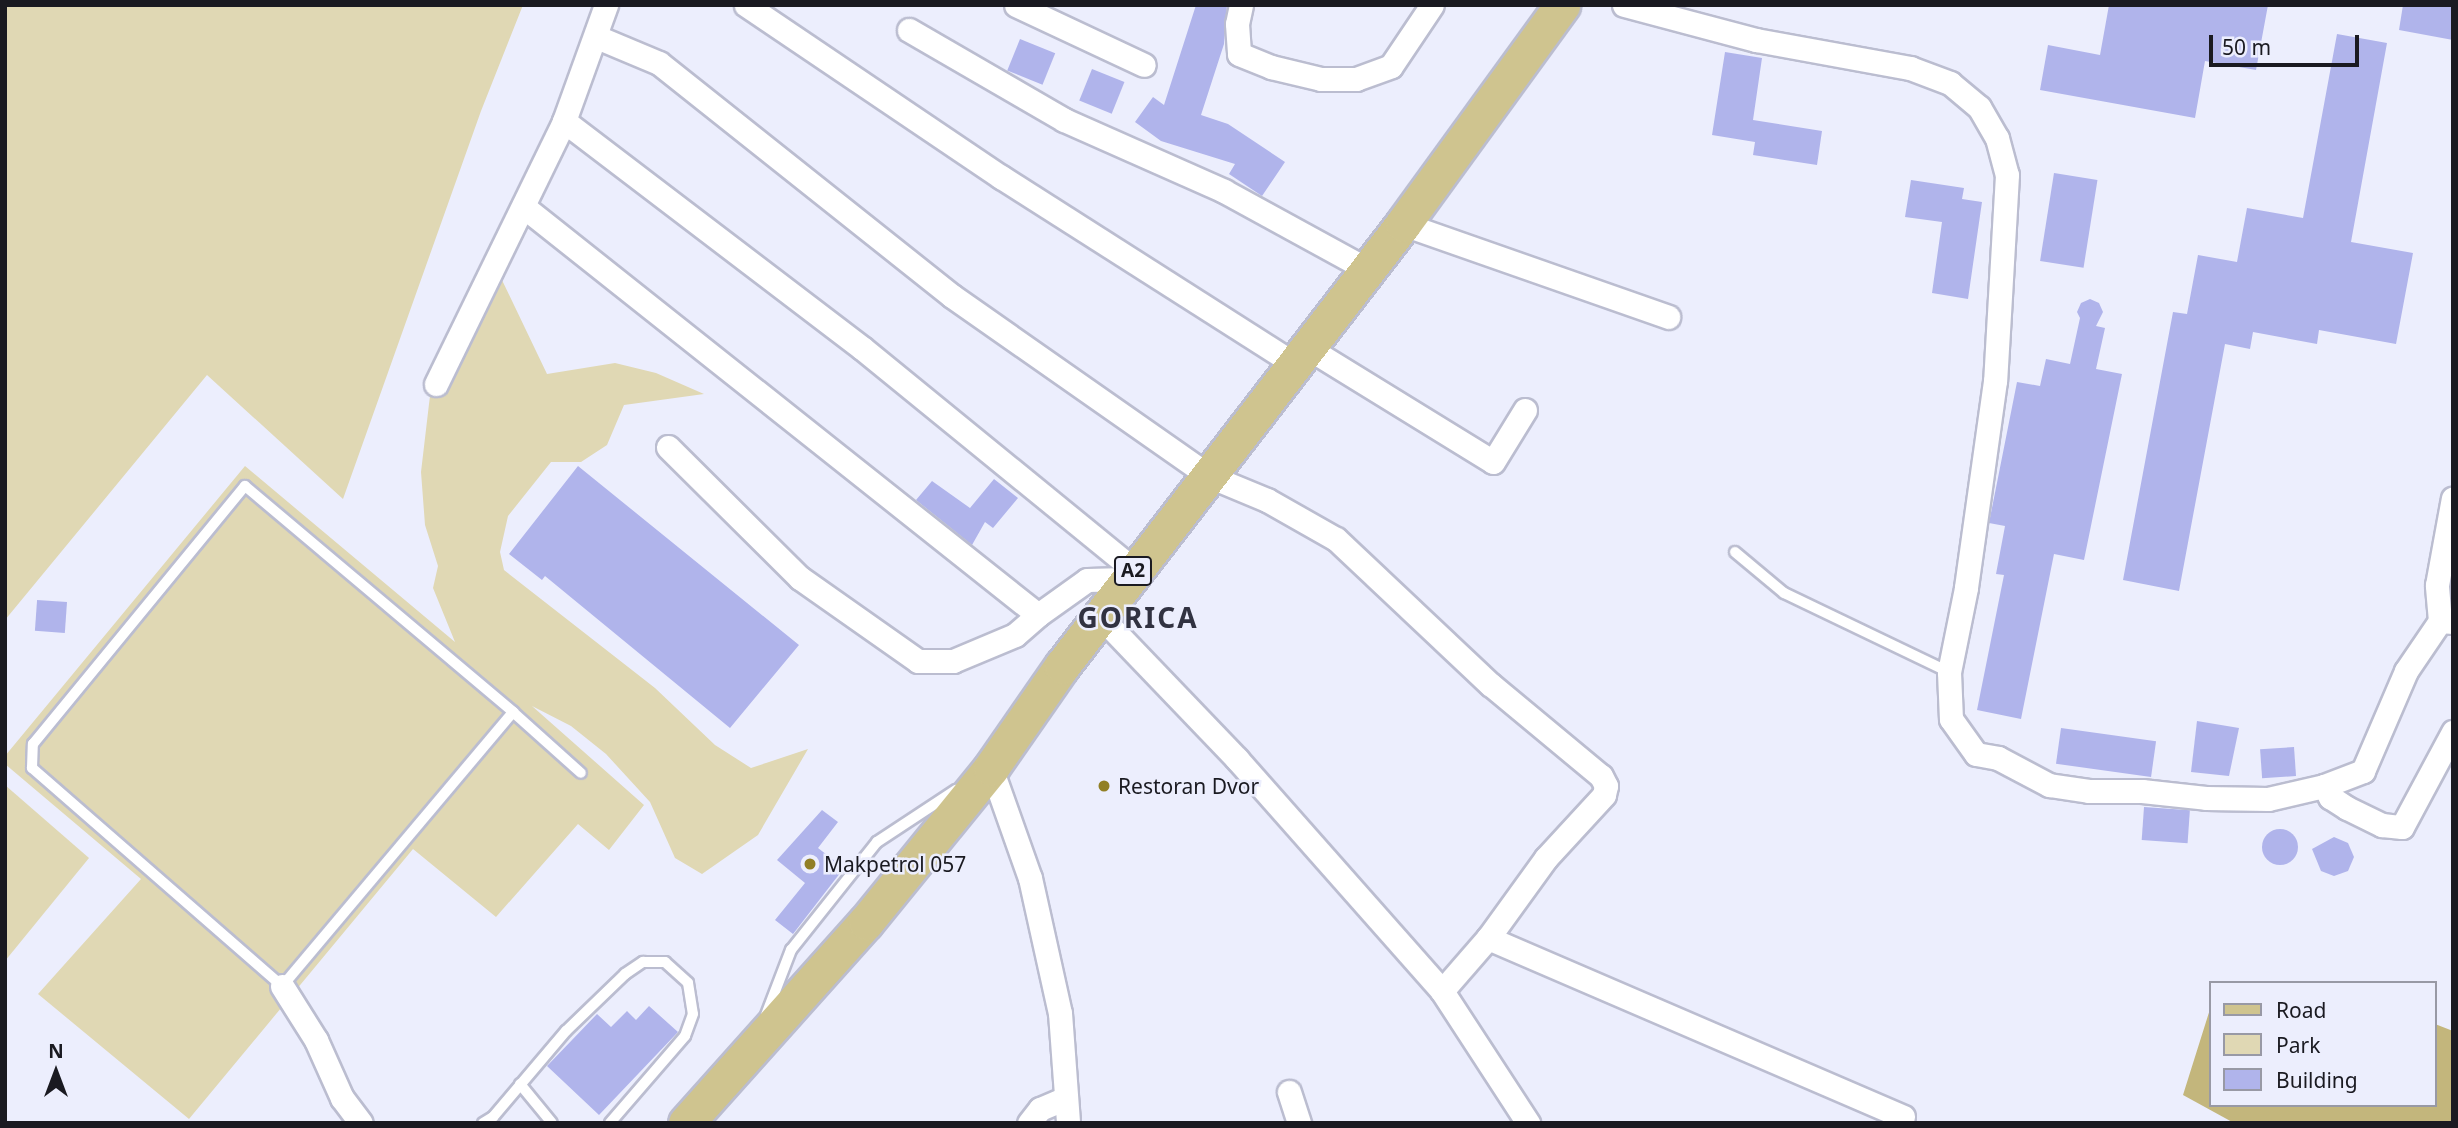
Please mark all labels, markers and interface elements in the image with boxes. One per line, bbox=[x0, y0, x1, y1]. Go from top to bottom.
scale bar bbox=[2213, 21, 2364, 65]
text: 50 m bbox=[2222, 33, 2271, 61]
road number: A2 bbox=[1114, 556, 1152, 586]
district label: GORICA bbox=[1078, 600, 1198, 634]
place label: Restoran Dvor bbox=[1118, 773, 1259, 799]
marker: Restoran Dvor bbox=[1096, 778, 1112, 794]
place label: Makpetrol 057 bbox=[824, 851, 966, 877]
marker: Makpetrol 057 bbox=[802, 856, 818, 872]
legend bbox=[2210, 981, 2437, 1107]
text: Road bbox=[2276, 996, 2326, 1024]
text: Park bbox=[2276, 1031, 2320, 1059]
north arrow bbox=[21, 1037, 91, 1107]
text: N bbox=[48, 1038, 64, 1064]
text: Building bbox=[2276, 1066, 2358, 1094]

